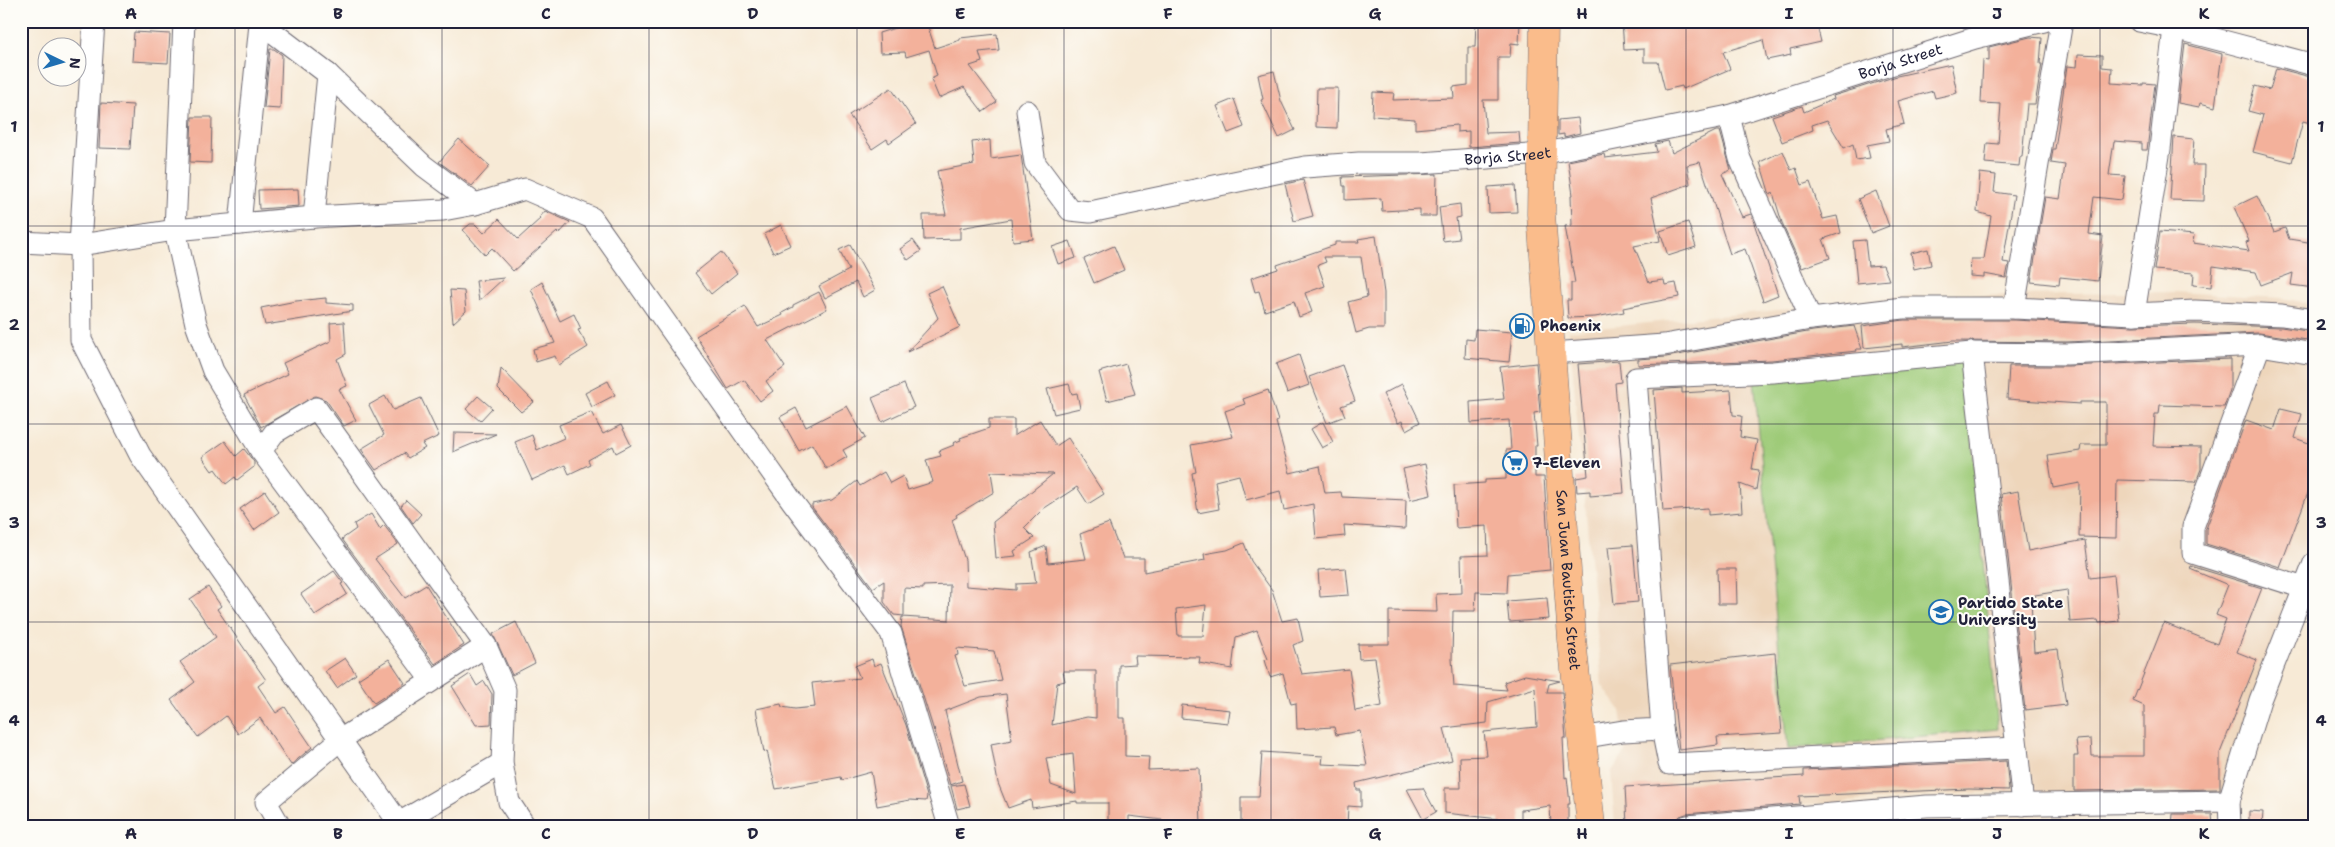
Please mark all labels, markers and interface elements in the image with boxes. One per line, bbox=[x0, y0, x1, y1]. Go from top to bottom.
text: A bbox=[125, 3, 137, 24]
text: B bbox=[333, 3, 343, 24]
text: C bbox=[541, 3, 551, 24]
text: D bbox=[747, 3, 759, 24]
text: E bbox=[955, 3, 965, 24]
text: F bbox=[1163, 3, 1173, 24]
text: G bbox=[1369, 3, 1382, 24]
text: H bbox=[1576, 3, 1588, 24]
text: I bbox=[1785, 3, 1794, 24]
text: J bbox=[1992, 3, 2002, 24]
text: K bbox=[2199, 3, 2210, 24]
north arrow bbox=[38, 38, 88, 88]
street label: Borja Street bbox=[1856, 39, 1945, 84]
text: N bbox=[66, 57, 84, 69]
text: 1 bbox=[10, 116, 18, 137]
text: 1 bbox=[2317, 116, 2325, 137]
street label: Borja Street bbox=[1464, 142, 1553, 170]
fuel station icon: Phoenix bbox=[1509, 313, 1535, 339]
text: 2 bbox=[8, 314, 20, 335]
text: 2 bbox=[2315, 314, 2327, 335]
place label: Phoenix bbox=[1540, 316, 1601, 336]
supermarket icon: 7-Eleven bbox=[1502, 450, 1528, 476]
place label: 7-Eleven bbox=[1532, 453, 1601, 473]
street label: San Juan Bautista Street bbox=[1551, 489, 1585, 671]
text: 3 bbox=[8, 512, 20, 533]
text: 3 bbox=[2315, 512, 2327, 533]
place label: Partido State University bbox=[1958, 593, 2063, 630]
school or university icon: Partido State University bbox=[1928, 599, 1954, 625]
text: 4 bbox=[8, 710, 20, 731]
text: 4 bbox=[2315, 710, 2327, 731]
text: A bbox=[125, 823, 137, 844]
text: B bbox=[333, 823, 343, 844]
text: C bbox=[541, 823, 551, 844]
text: D bbox=[747, 823, 759, 844]
text: E bbox=[955, 823, 965, 844]
text: F bbox=[1163, 823, 1173, 844]
text: G bbox=[1369, 823, 1382, 844]
text: H bbox=[1576, 823, 1588, 844]
text: I bbox=[1785, 823, 1794, 844]
text: J bbox=[1992, 823, 2002, 844]
text: K bbox=[2199, 823, 2210, 844]

